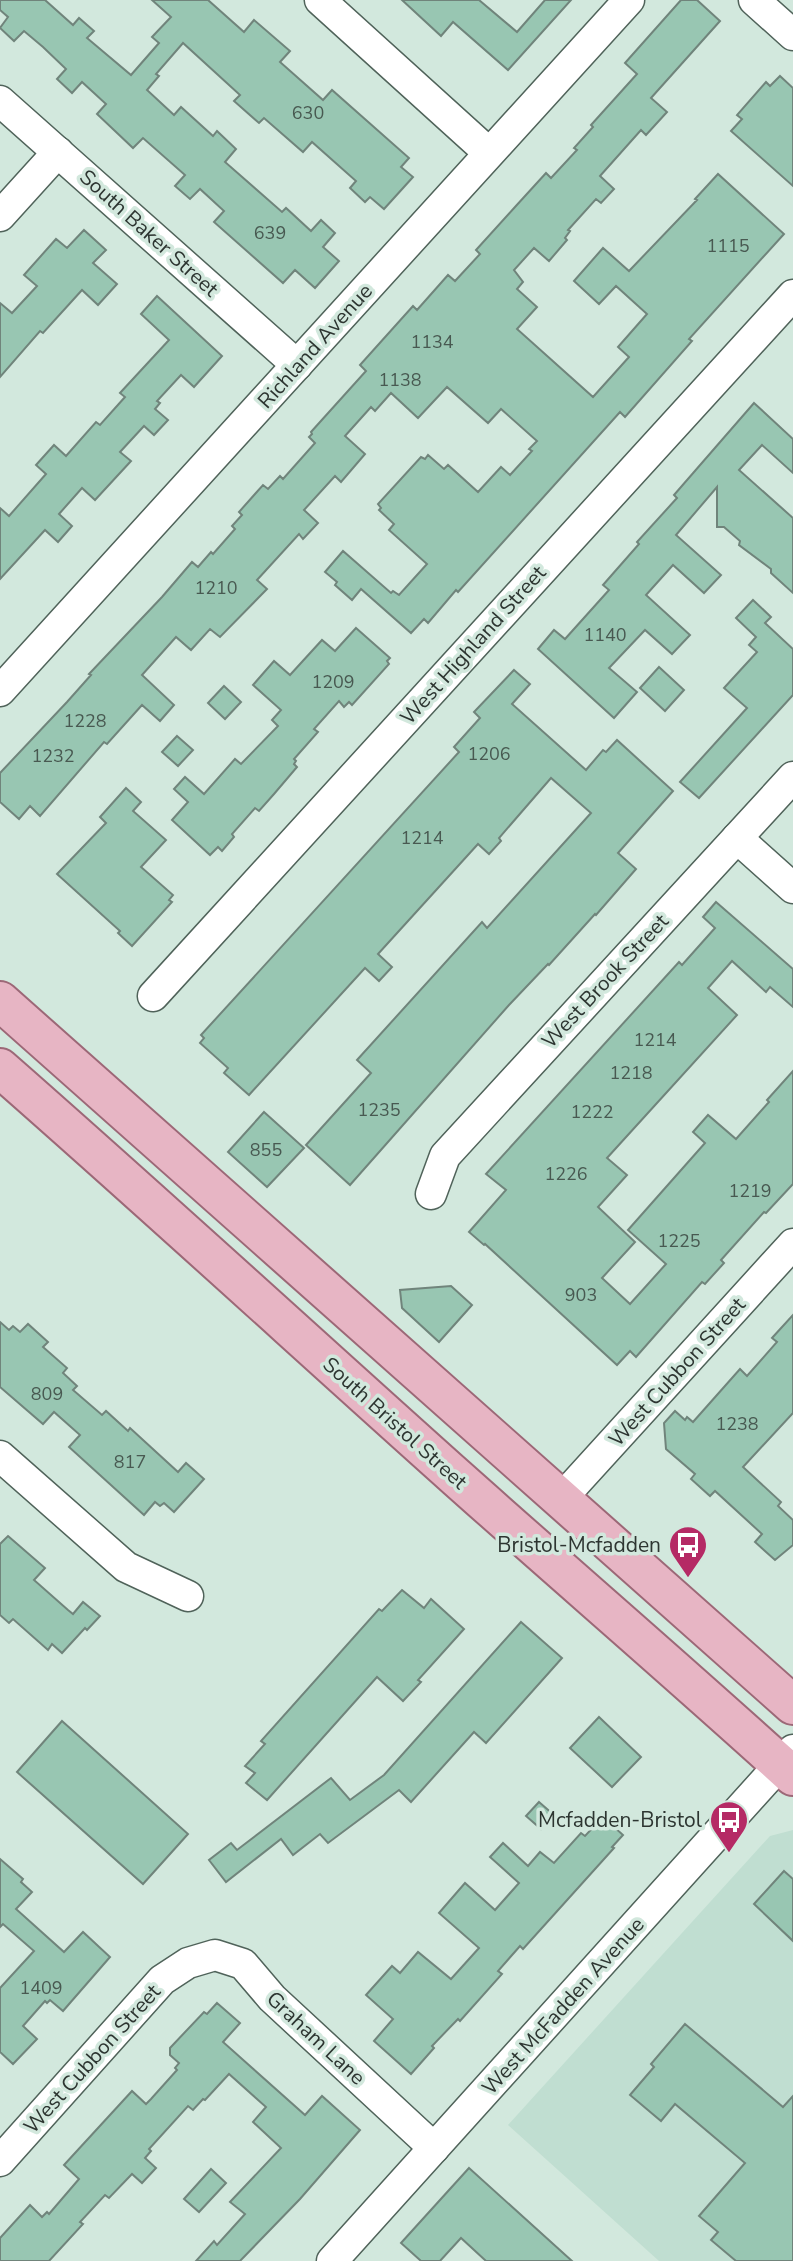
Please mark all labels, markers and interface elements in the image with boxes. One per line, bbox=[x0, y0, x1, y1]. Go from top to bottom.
house number: 630 bbox=[292, 101, 324, 125]
street label: South Baker Street bbox=[73, 163, 225, 303]
house number: 639 bbox=[254, 221, 286, 245]
house number: 1115 bbox=[706, 234, 750, 258]
street label: Richland Avenue bbox=[251, 278, 379, 414]
house number: 1134 bbox=[410, 330, 454, 354]
house number: 1138 bbox=[378, 368, 422, 392]
street label: West Highland Street bbox=[394, 559, 552, 731]
house number: 1210 bbox=[194, 576, 238, 600]
house number: 1140 bbox=[583, 623, 627, 647]
house number: 1209 bbox=[311, 670, 355, 694]
house number: 1228 bbox=[63, 709, 107, 733]
house number: 1206 bbox=[467, 742, 511, 766]
house number: 1232 bbox=[31, 744, 75, 768]
house number: 1214 bbox=[400, 826, 444, 850]
street label: West Brook Street bbox=[535, 907, 675, 1054]
house number: 1214 bbox=[633, 1028, 677, 1052]
house number: 1218 bbox=[609, 1061, 653, 1085]
house number: 1235 bbox=[357, 1098, 401, 1122]
house number: 1222 bbox=[570, 1100, 614, 1124]
house number: 855 bbox=[250, 1138, 282, 1162]
house number: 1226 bbox=[544, 1162, 588, 1186]
house number: 1219 bbox=[728, 1179, 772, 1203]
house number: 1225 bbox=[657, 1229, 701, 1253]
house number: 903 bbox=[565, 1283, 597, 1307]
street label: West Cubbon Street bbox=[602, 1291, 752, 1453]
street label: South Bristol Street bbox=[317, 1351, 474, 1496]
house number: 809 bbox=[31, 1382, 63, 1406]
house number: 1238 bbox=[715, 1412, 759, 1436]
house number: 817 bbox=[114, 1450, 146, 1474]
bus stop icon: Bristol-Mcfadden bbox=[667, 1524, 709, 1579]
place label: Bristol-Mcfadden bbox=[497, 1531, 661, 1559]
bus stop icon: Mcfadden-Bristol bbox=[708, 1799, 750, 1854]
place label: Mcfadden-Bristol bbox=[538, 1806, 703, 1834]
street label: West McFadden Avenue bbox=[476, 1911, 650, 2101]
house number: 1409 bbox=[19, 1976, 63, 2000]
street label: West Cubbon Street bbox=[17, 1978, 167, 2140]
street label: Graham Lane bbox=[260, 1985, 372, 2091]

